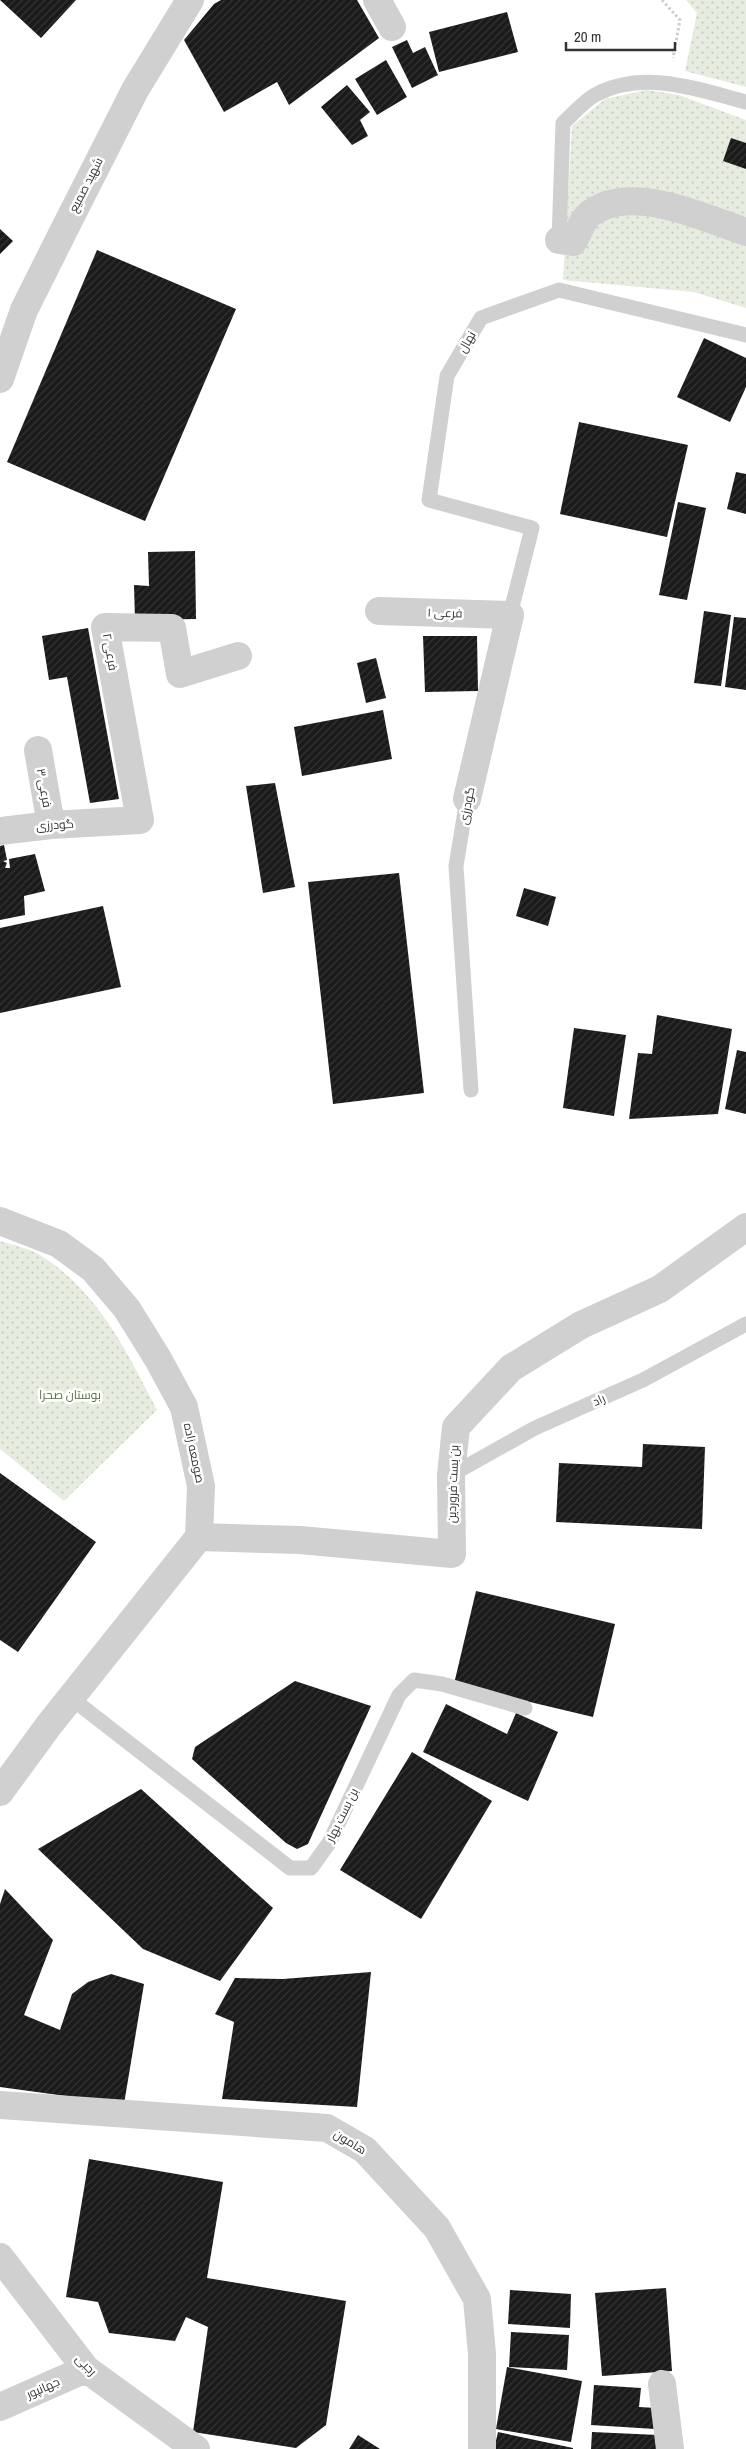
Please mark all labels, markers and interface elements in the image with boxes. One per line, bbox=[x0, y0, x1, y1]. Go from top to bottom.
scale bar bbox=[566, 20, 675, 52]
text: 20 m bbox=[574, 26, 601, 47]
street label: شهید صمیع bbox=[65, 155, 107, 215]
street label: نهال bbox=[454, 328, 480, 356]
street label: فرعی ۱ bbox=[427, 604, 463, 622]
street label: فرعی ۲ bbox=[99, 632, 121, 672]
street label: فرعی ۳ bbox=[33, 767, 55, 809]
street label: گودرزی bbox=[456, 786, 478, 826]
street label: گودرزی bbox=[36, 816, 74, 834]
park label: بوستان صحرا bbox=[39, 1387, 101, 1403]
street label: راد bbox=[590, 1390, 608, 1410]
street label: صومعه زاده bbox=[180, 1422, 208, 1484]
street label: بن بست فروردین bbox=[444, 1445, 462, 1523]
street label: بن بست بهار bbox=[322, 1785, 362, 1846]
street label: هامون bbox=[331, 2126, 369, 2158]
street label: رجبی bbox=[72, 2351, 100, 2379]
street label: جهانپور bbox=[23, 2374, 62, 2403]

